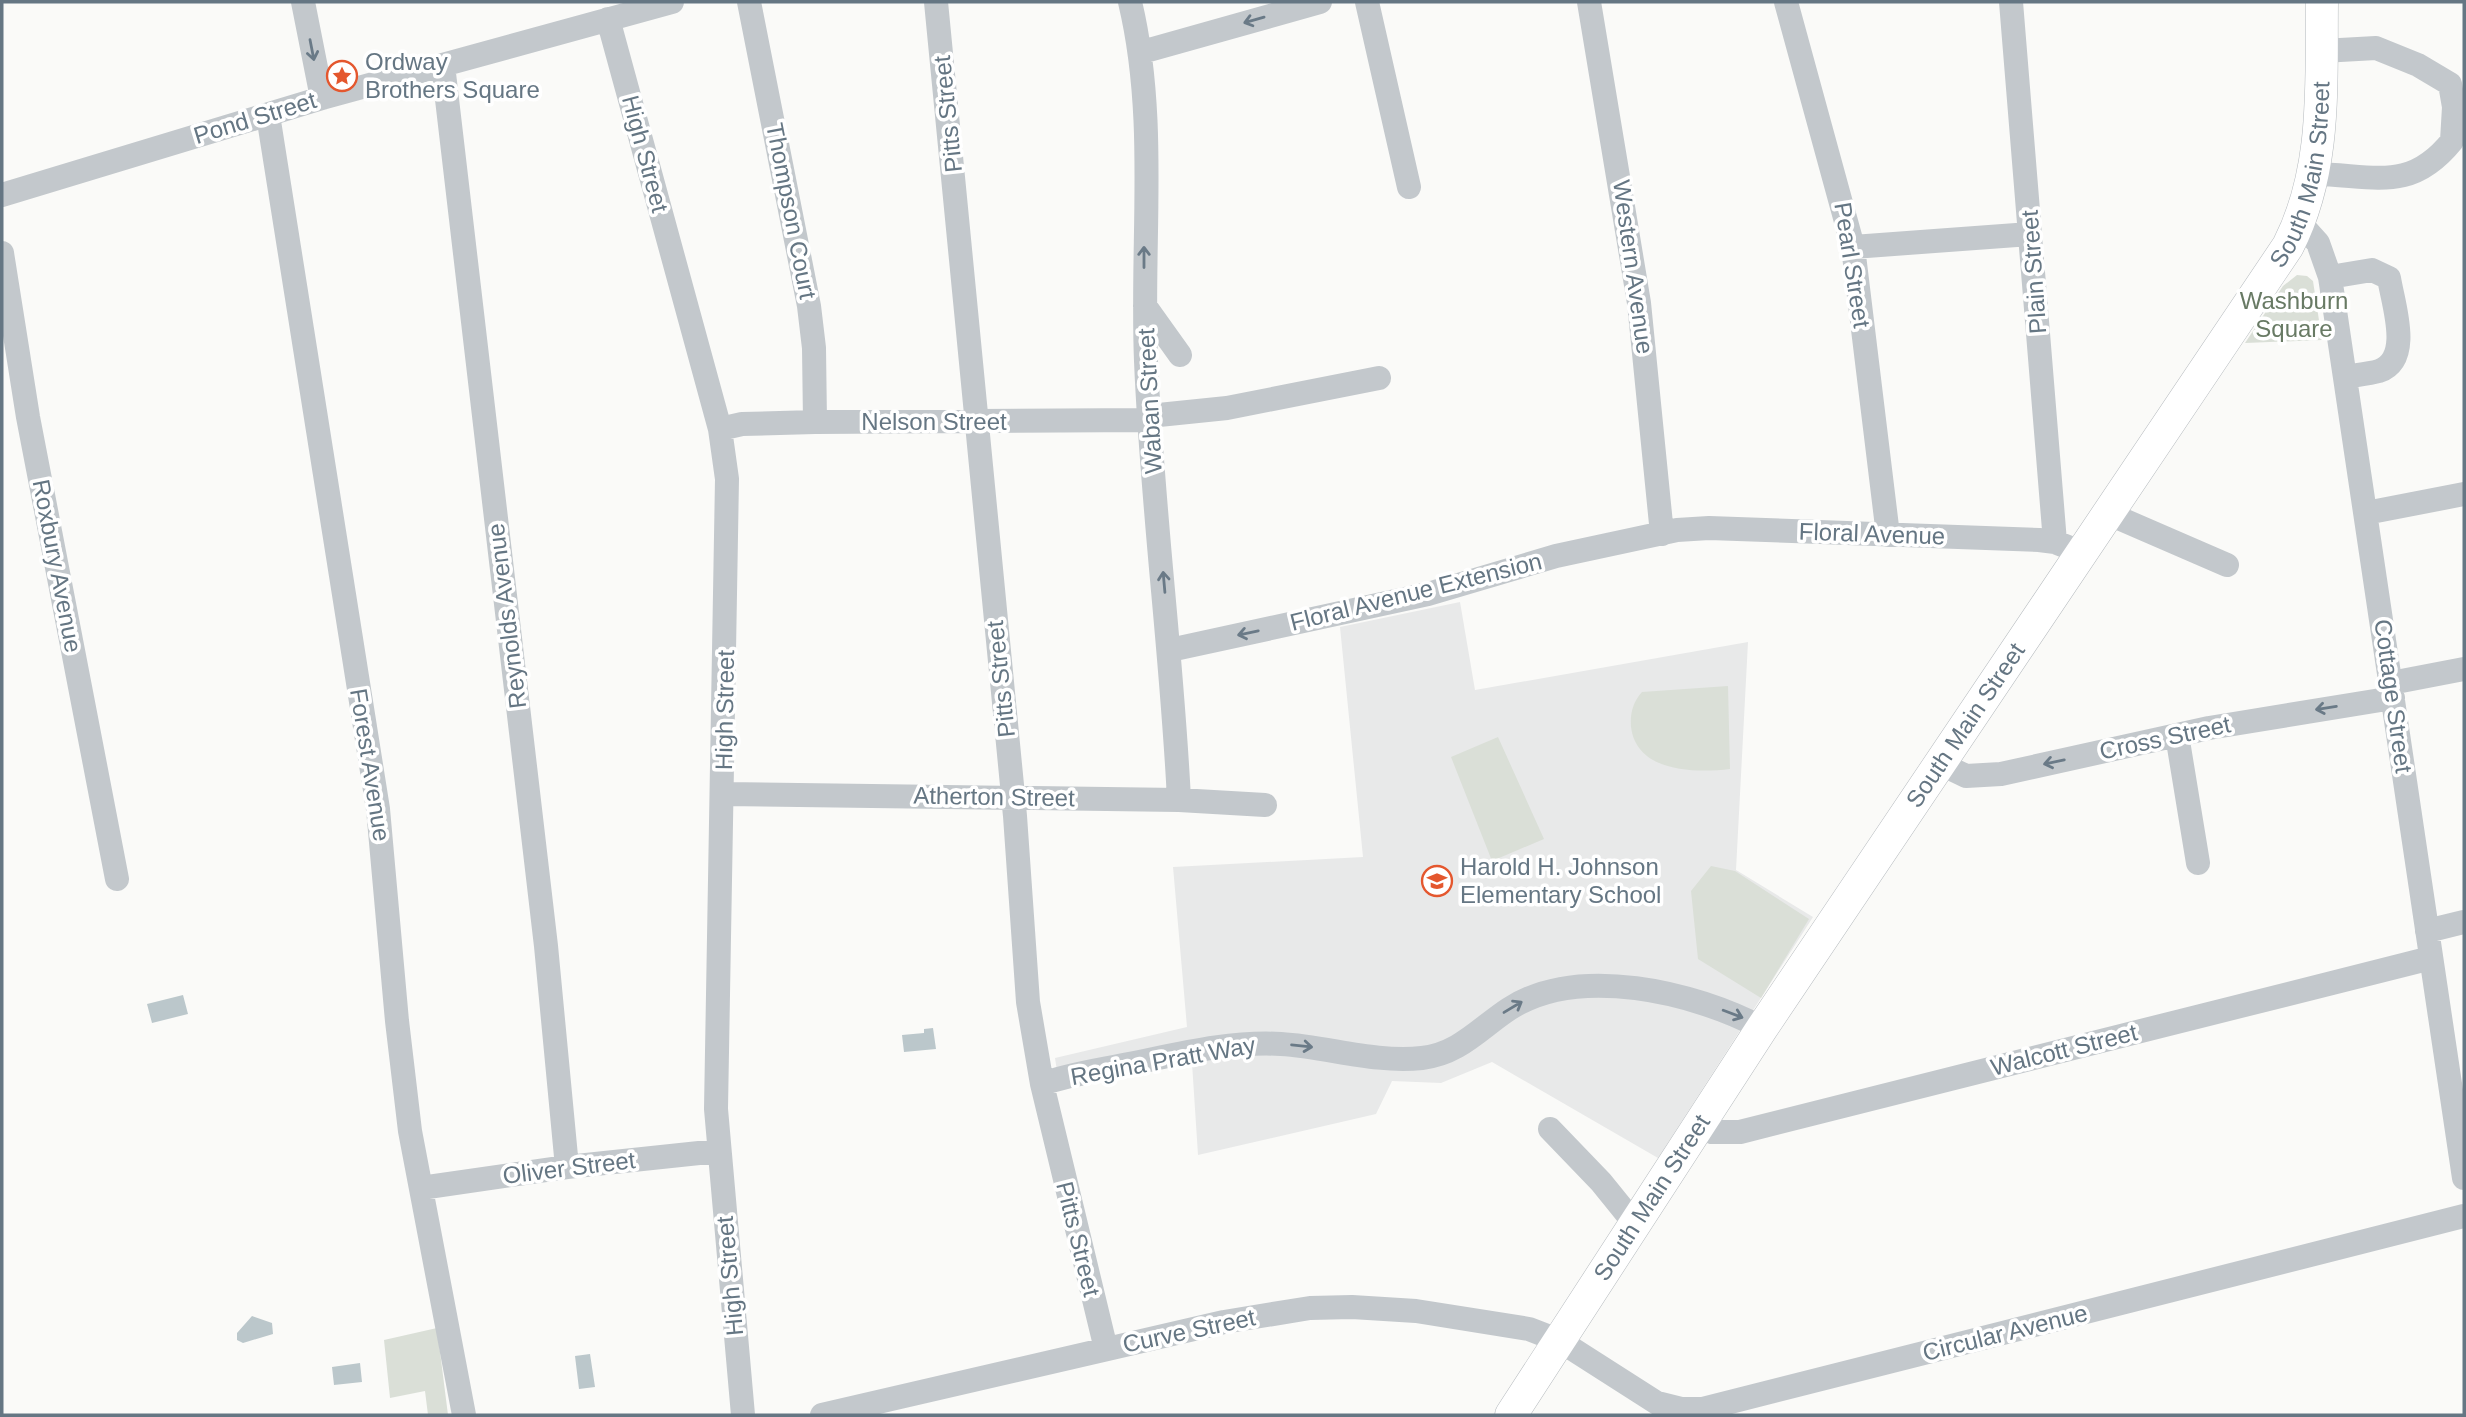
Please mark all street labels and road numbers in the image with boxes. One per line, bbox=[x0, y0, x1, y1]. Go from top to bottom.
street label: Pitts Street bbox=[928, 54, 967, 174]
street label: South Main Street bbox=[2264, 81, 2335, 272]
street label: Pond Street bbox=[190, 86, 320, 149]
street label: High Street bbox=[617, 92, 674, 216]
street label: Thompson Court bbox=[761, 121, 822, 302]
street label: Western Avenue bbox=[1608, 178, 1659, 356]
street label: Pearl Street bbox=[1829, 200, 1876, 330]
street label: Plain Street bbox=[2016, 209, 2051, 335]
street label: Waban Street bbox=[1132, 327, 1167, 475]
street label: Nelson Street bbox=[861, 408, 1007, 435]
street label: Roxbury Avenue bbox=[27, 477, 88, 655]
street label: Floral Avenue bbox=[1798, 517, 1946, 550]
street label: Reynolds Avenue bbox=[482, 522, 531, 710]
street label: Floral Avenue Extension bbox=[1287, 547, 1545, 636]
street label: Cottage Street bbox=[2369, 617, 2418, 775]
street label: Pitts Street bbox=[981, 619, 1020, 739]
street label: South Main Street bbox=[1900, 638, 2030, 812]
street label: High Street bbox=[710, 649, 739, 770]
street label: Forest Avenue bbox=[345, 687, 396, 843]
street label: Cross Street bbox=[2097, 710, 2233, 765]
street label: Atherton Street bbox=[913, 782, 1075, 811]
street label: Walcott Street bbox=[1988, 1018, 2140, 1081]
street label: Regina Pratt Way bbox=[1068, 1031, 1257, 1090]
street label: South Main Street bbox=[1588, 1109, 1715, 1285]
street label: Oliver Street bbox=[501, 1146, 637, 1189]
street label: Pitts Street bbox=[1051, 1179, 1106, 1299]
street label: High Street bbox=[711, 1215, 748, 1337]
street label: Circular Avenue bbox=[1920, 1299, 2090, 1366]
street label: Curve Street bbox=[1120, 1303, 1258, 1358]

